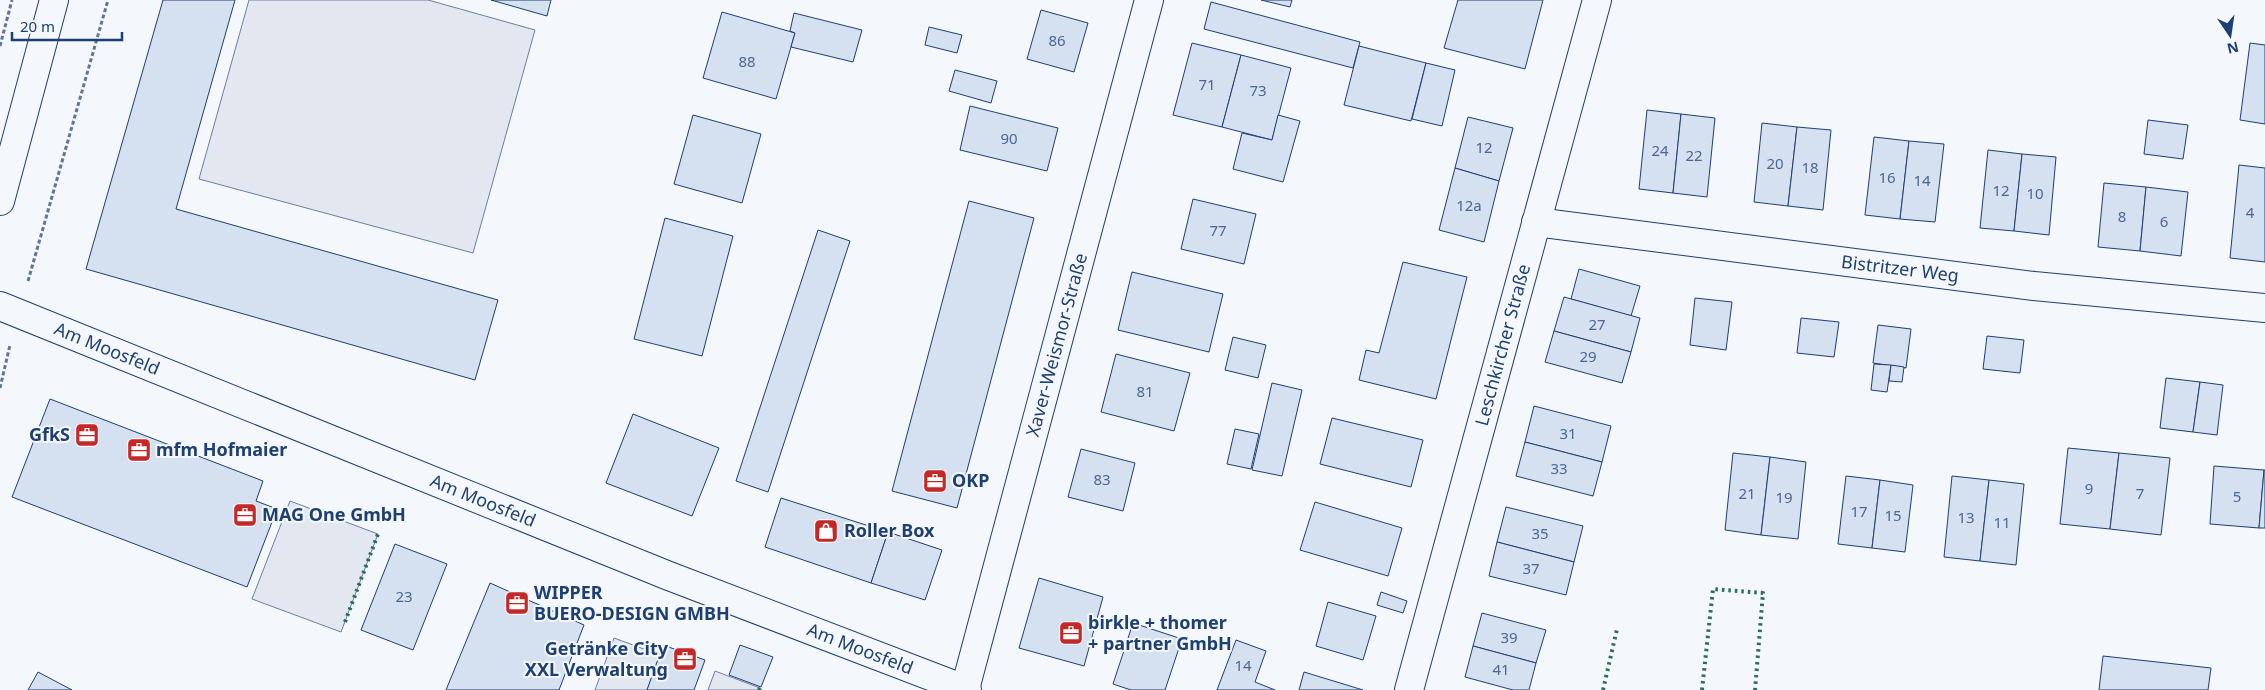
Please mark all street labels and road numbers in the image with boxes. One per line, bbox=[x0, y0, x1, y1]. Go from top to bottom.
street label: Bistritzer Weg bbox=[1840, 249, 1960, 287]
street label: Xaver-Weismor-Straße bbox=[1020, 250, 1092, 439]
street label: Leschkircher Straße bbox=[1469, 261, 1535, 428]
street label: Am Moosfeld bbox=[51, 316, 164, 380]
street label: Am Moosfeld bbox=[427, 468, 540, 532]
street label: Am Moosfeld bbox=[804, 617, 917, 679]

